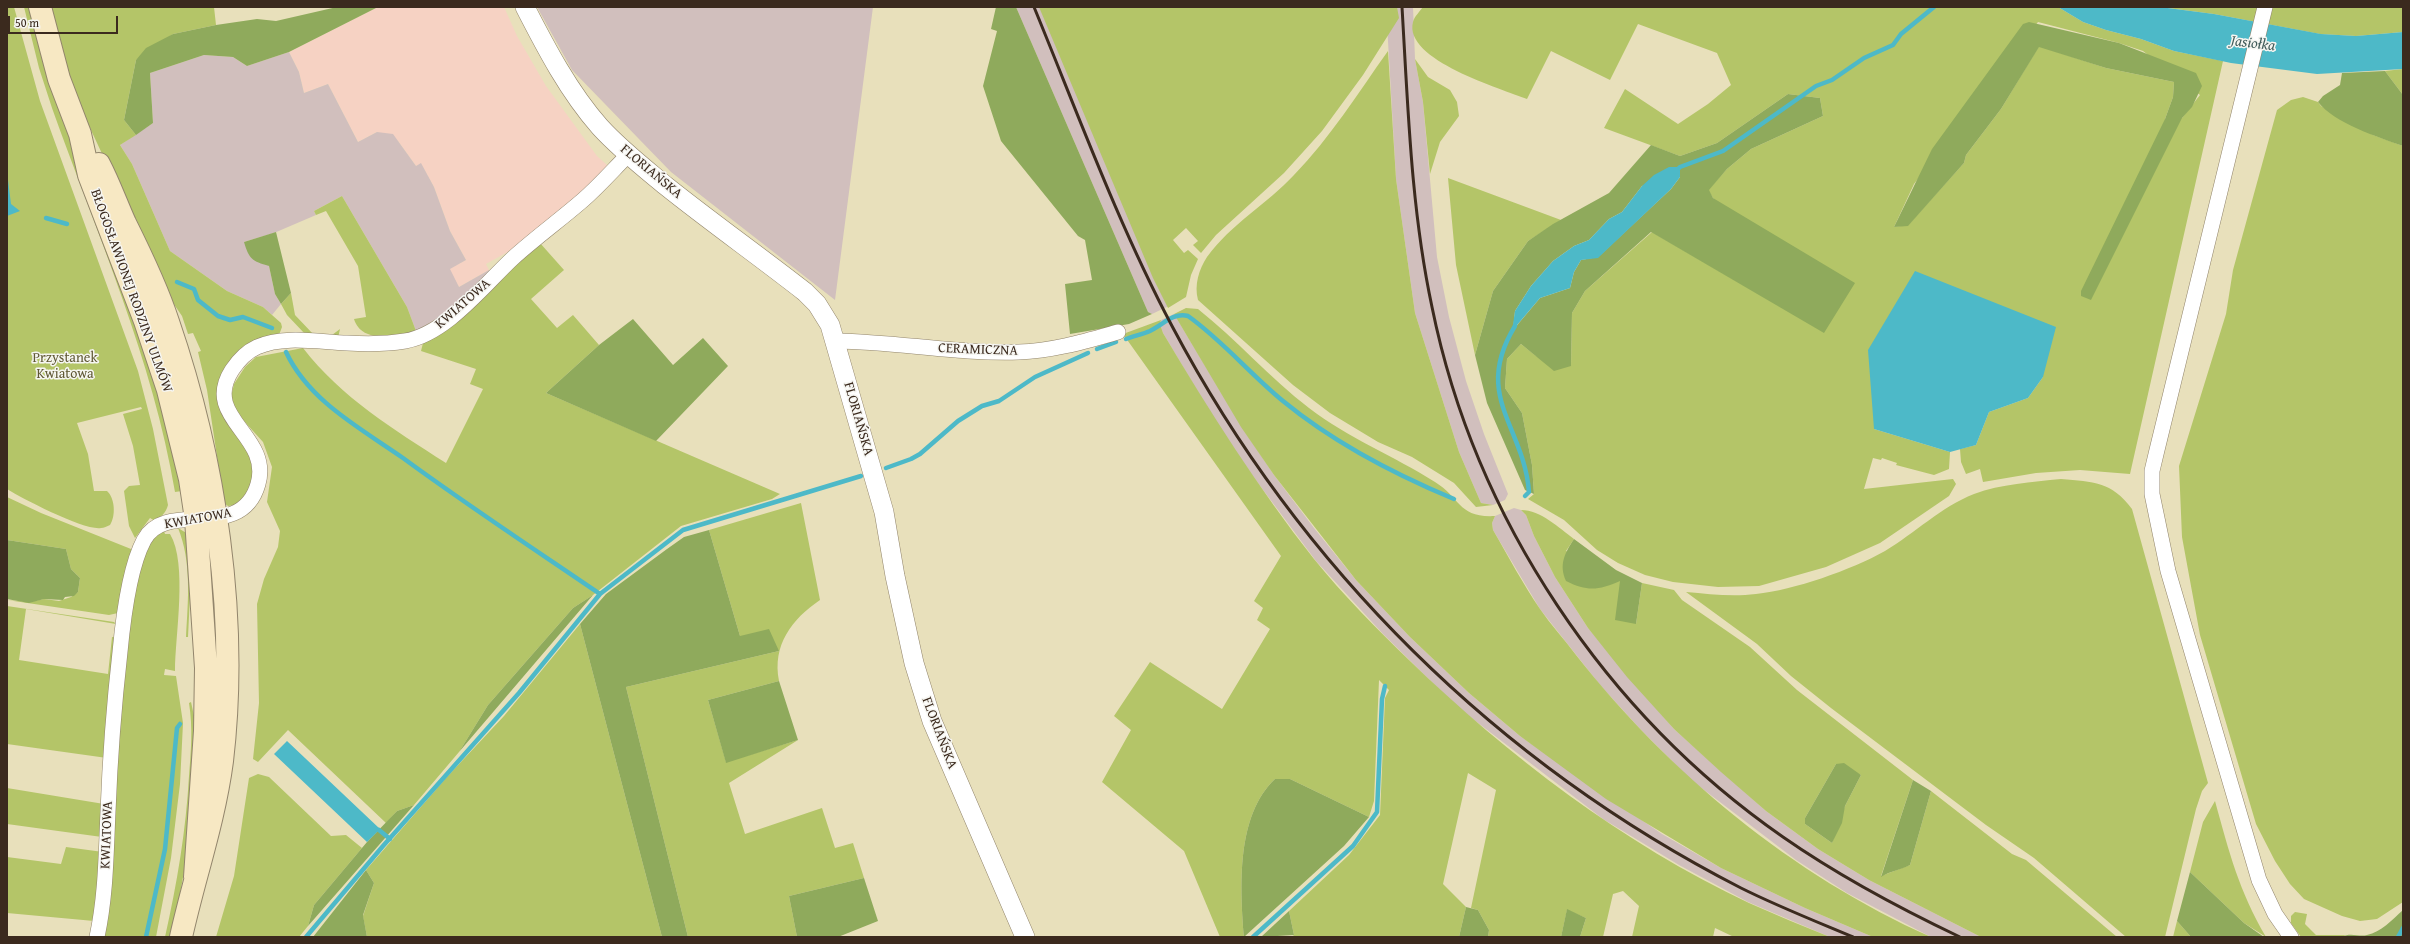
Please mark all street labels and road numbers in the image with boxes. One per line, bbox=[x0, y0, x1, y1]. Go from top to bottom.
street label: FLORIAŃSKA bbox=[617, 141, 685, 203]
street label: BŁOGOSŁAWIONEJ RODZINY ULMÓW bbox=[86, 187, 176, 395]
street label: KWIATOWA bbox=[432, 275, 494, 333]
street label: CERAMICZNA bbox=[938, 340, 1018, 360]
street label: FLORIAŃSKA bbox=[839, 380, 877, 458]
street label: KWIATOWA bbox=[163, 505, 233, 533]
street label: FLORIAŃSKA bbox=[918, 695, 960, 771]
street label: KWIATOWA bbox=[97, 801, 117, 869]

